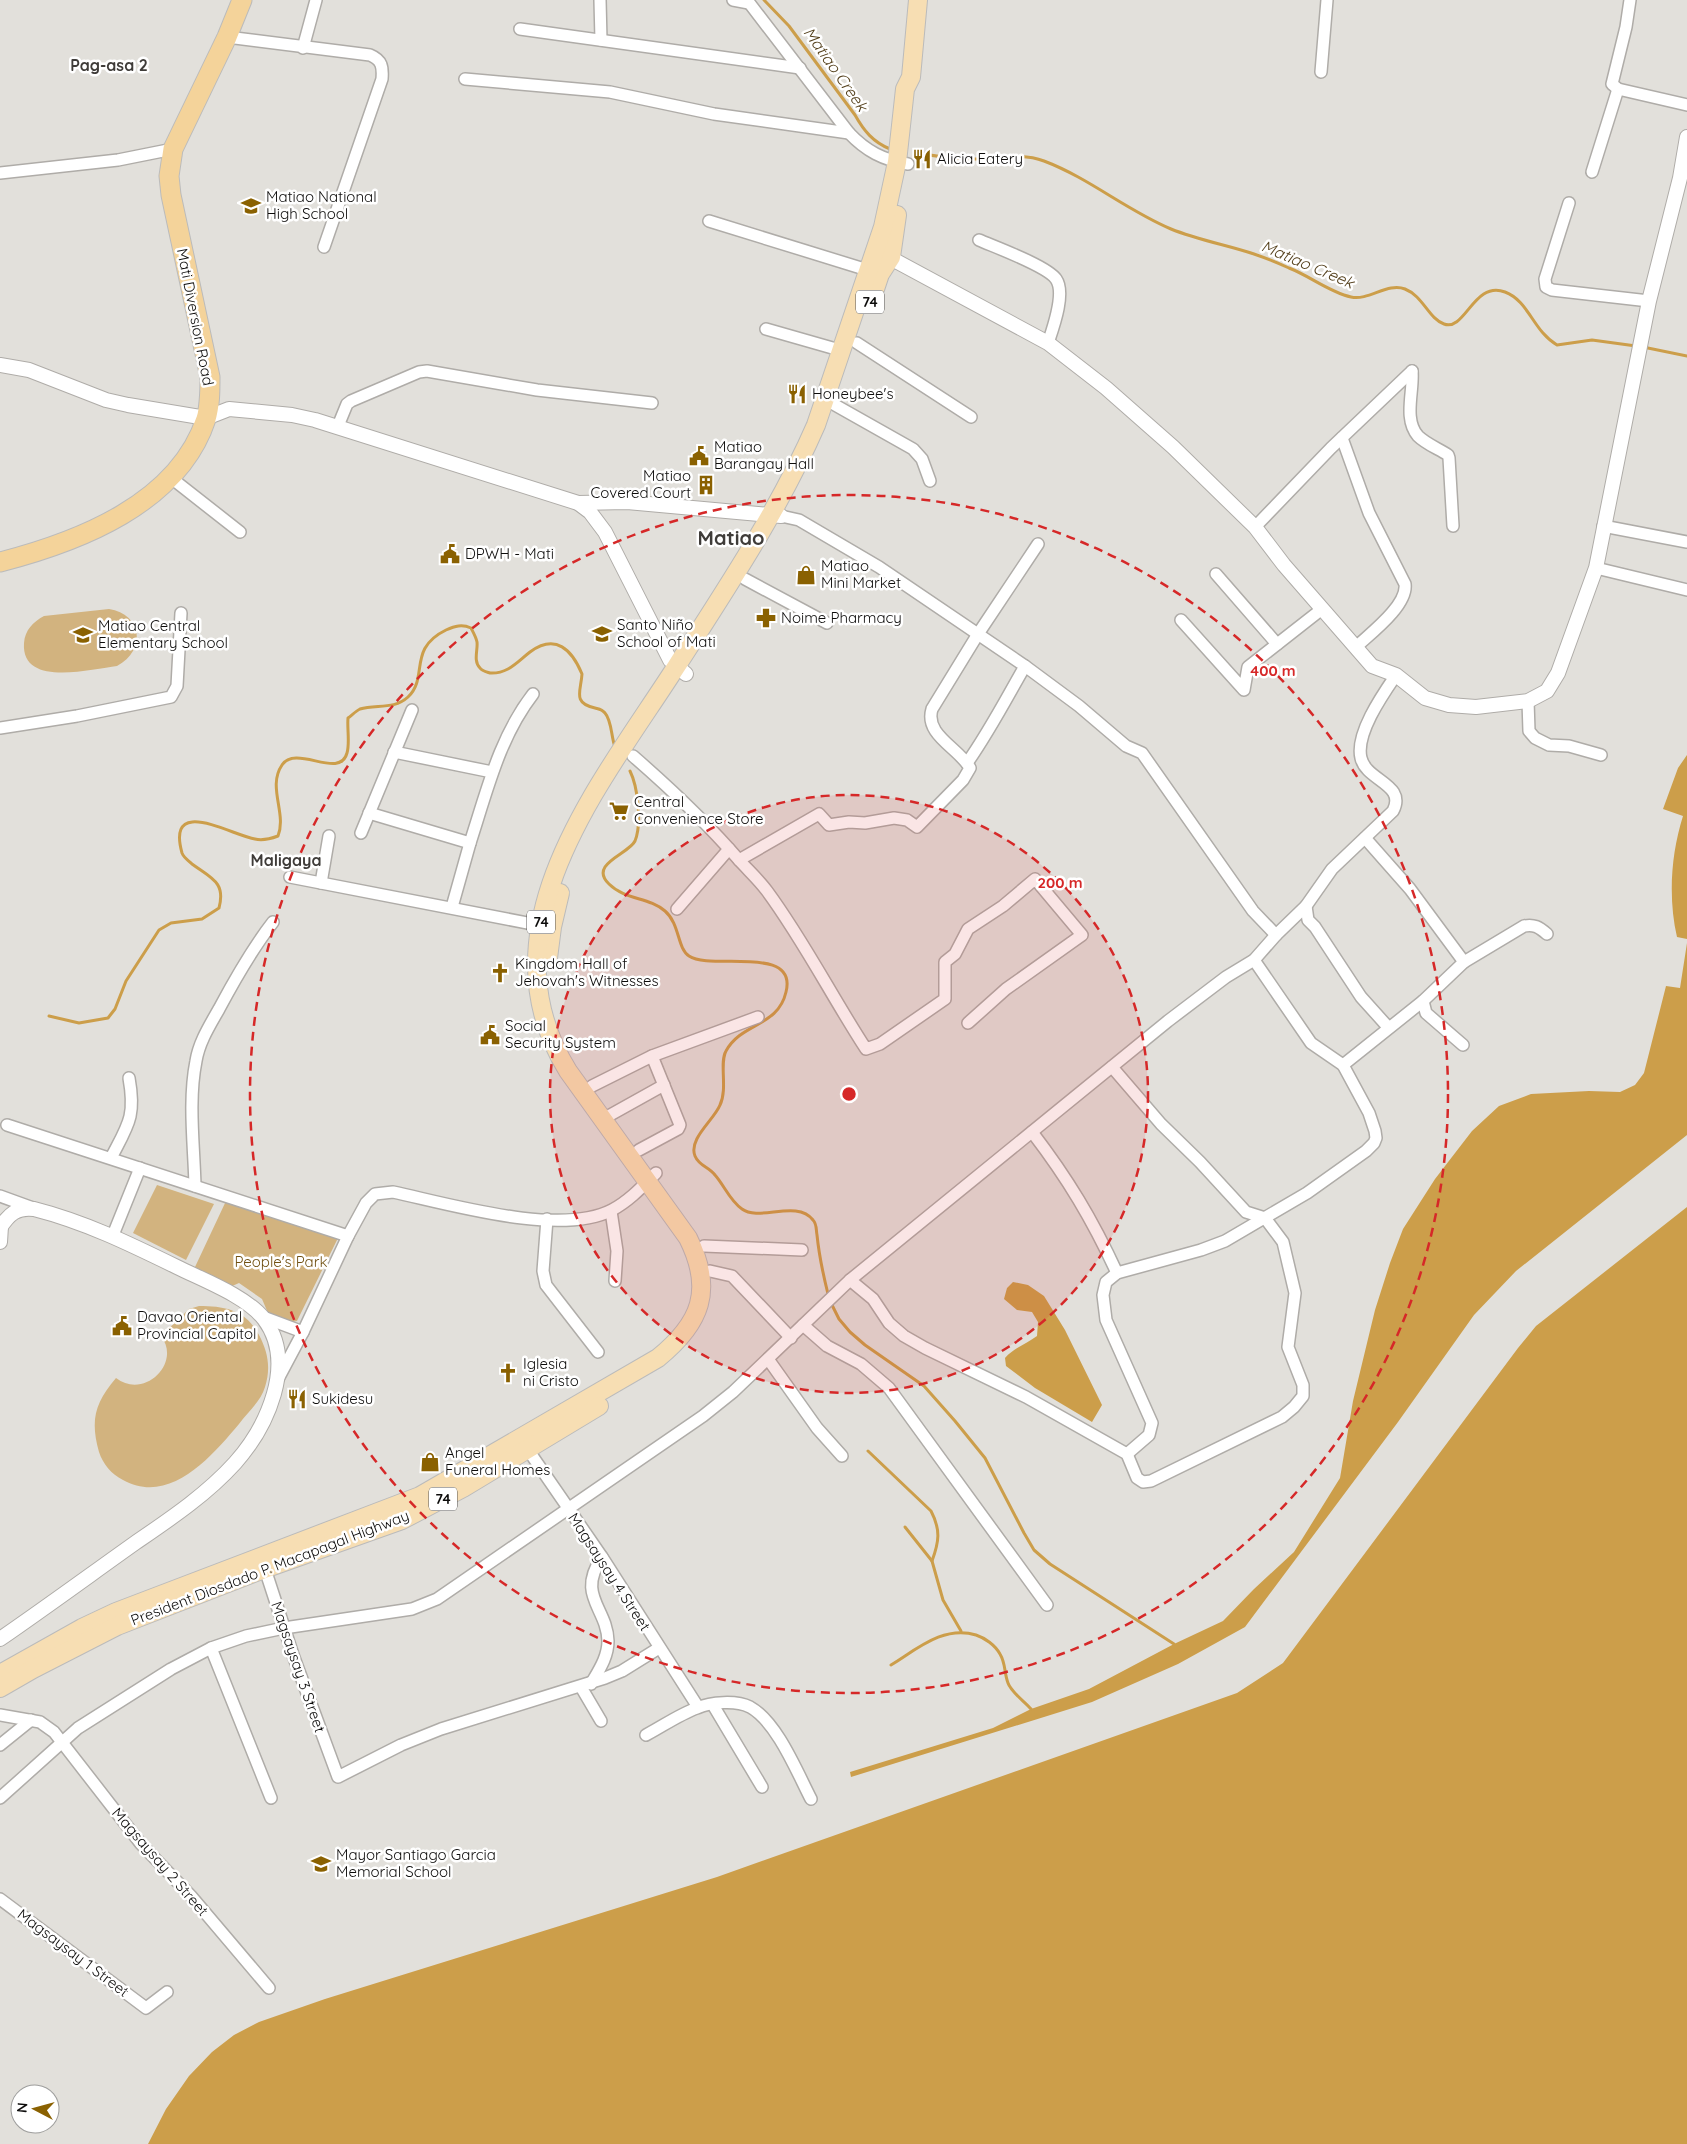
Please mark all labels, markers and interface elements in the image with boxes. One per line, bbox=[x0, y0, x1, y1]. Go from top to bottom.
water label: Matiao Creek bbox=[800, 23, 873, 116]
district label: Pag-asa 2 bbox=[70, 55, 148, 75]
restaurant icon: Alicia Eatery bbox=[911, 148, 933, 170]
place label: Alicia Eatery bbox=[937, 149, 1023, 168]
place label: Matiao National High School bbox=[266, 187, 377, 223]
school or university icon: Matiao National High School bbox=[240, 195, 262, 217]
water label: Matiao Creek bbox=[1259, 236, 1359, 293]
street label: Mati Diversion Road bbox=[173, 247, 218, 387]
road number: 74 bbox=[856, 290, 884, 314]
restaurant icon: Honeybee's bbox=[786, 383, 808, 405]
place label: Honeybee's bbox=[812, 384, 893, 403]
place label: Matiao Barangay Hall bbox=[714, 437, 814, 473]
public building icon: Matiao Barangay Hall bbox=[688, 445, 710, 467]
place label: Matiao Covered Court bbox=[591, 466, 691, 502]
building icon: Matiao Covered Court bbox=[695, 474, 717, 496]
district label: Matiao bbox=[698, 525, 764, 550]
public building icon: DPWH - Mati bbox=[439, 543, 461, 565]
place label: DPWH - Mati bbox=[465, 544, 554, 563]
place label: Matiao Mini Market bbox=[821, 556, 901, 592]
shop icon: Matiao Mini Market bbox=[795, 564, 817, 586]
pharmacy icon: Noime Pharmacy bbox=[755, 607, 777, 629]
place label: Noime Pharmacy bbox=[781, 608, 902, 627]
place label: Santo Niño School of Mati bbox=[617, 615, 716, 651]
place label: Matiao Central Elementary School bbox=[98, 616, 228, 652]
school or university icon: Santo Niño School of Mati bbox=[591, 623, 613, 645]
school or university icon: Matiao Central Elementary School bbox=[72, 624, 94, 646]
text: 400 m bbox=[1250, 661, 1296, 680]
place label: Central Convenience Store bbox=[634, 792, 764, 828]
supermarket icon: Central Convenience Store bbox=[608, 800, 630, 822]
district label: Maligaya bbox=[251, 850, 321, 870]
text: 200 m bbox=[1038, 873, 1083, 892]
road number: 74 bbox=[527, 910, 555, 934]
place label: Kingdom Hall of Jehovah's Witnesses bbox=[515, 954, 659, 990]
church icon: Kingdom Hall of Jehovah's Witnesses bbox=[489, 962, 511, 984]
place label: Social Security System bbox=[505, 1016, 616, 1052]
public building icon: Social Security System bbox=[479, 1024, 501, 1046]
centre of rings bbox=[840, 1085, 858, 1103]
park label: People's Park bbox=[235, 1252, 327, 1271]
place label: Davao Oriental Provincial Capitol bbox=[137, 1307, 257, 1343]
public building icon: Davao Oriental Provincial Capitol bbox=[111, 1315, 133, 1337]
place label: Iglesia ni Cristo bbox=[523, 1354, 579, 1390]
church icon: Iglesia ni Cristo bbox=[497, 1362, 519, 1384]
restaurant icon: Sukidesu bbox=[286, 1388, 308, 1410]
place label: Sukidesu bbox=[312, 1389, 373, 1408]
place label: Angel Funeral Homes bbox=[445, 1443, 550, 1479]
shop icon: Angel Funeral Homes bbox=[419, 1451, 441, 1473]
road number: 74 bbox=[429, 1488, 457, 1510]
street label: President Diosdado P. Macapagal Highway bbox=[128, 1506, 412, 1630]
street label: Magsaysay 4 Street bbox=[564, 1509, 655, 1634]
street label: Magsaysay 3 Street bbox=[267, 1599, 330, 1735]
street label: Magsaysay 2 Street bbox=[108, 1804, 213, 1920]
place label: Mayor Santiago Garcia Memorial School bbox=[336, 1845, 496, 1881]
school or university icon: Mayor Santiago Garcia Memorial School bbox=[310, 1853, 332, 1875]
street label: Magsaysay 1 Street bbox=[14, 1904, 133, 2001]
north arrow bbox=[10, 2084, 60, 2134]
text: N bbox=[13, 2102, 32, 2114]

